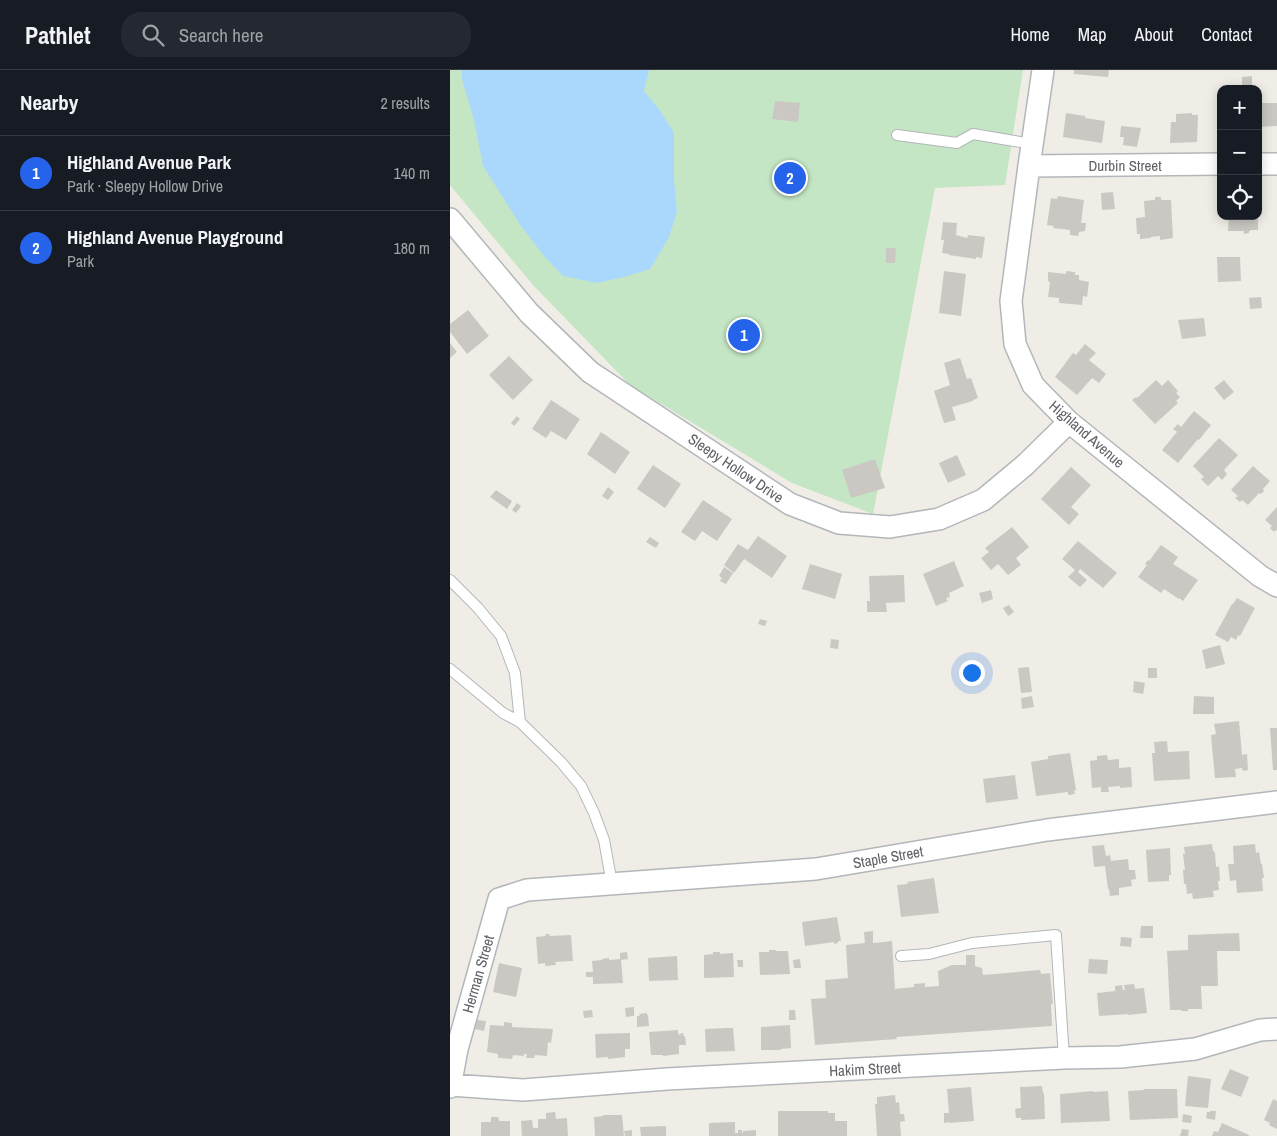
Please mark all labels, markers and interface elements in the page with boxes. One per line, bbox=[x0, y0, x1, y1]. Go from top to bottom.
search box bbox=[121, 12, 471, 57]
text: Pathlet bbox=[25, 19, 91, 51]
icon: search bbox=[139, 21, 167, 49]
text: Search here bbox=[179, 22, 264, 48]
text: Home bbox=[1010, 22, 1050, 47]
text: Map bbox=[1078, 22, 1107, 47]
text: About bbox=[1135, 22, 1173, 47]
text: Contact bbox=[1201, 22, 1252, 47]
map controls bbox=[1217, 85, 1262, 220]
button: + bbox=[1217, 85, 1262, 130]
text: Nearby bbox=[20, 88, 78, 117]
text: 2 results bbox=[380, 92, 430, 114]
button: − bbox=[1217, 130, 1262, 175]
text: Highland Avenue Park bbox=[67, 149, 231, 175]
street label: Durbin Street bbox=[1088, 155, 1162, 176]
pin: 2 bbox=[774, 159, 806, 197]
text: 1 bbox=[32, 162, 40, 184]
text: 140 m bbox=[394, 162, 430, 184]
text: Park · Sleepy Hollow Drive bbox=[67, 175, 223, 197]
button: locate bbox=[1217, 175, 1262, 220]
text: Highland Avenue Playground bbox=[67, 224, 283, 250]
text: 2 bbox=[32, 237, 40, 259]
text: 180 m bbox=[394, 237, 430, 259]
text: Park bbox=[67, 250, 94, 272]
pin: 1 bbox=[728, 316, 760, 354]
street label: Highland Avenue bbox=[1045, 395, 1129, 473]
street label: Sleepy Hollow Drive bbox=[684, 428, 788, 508]
your location bbox=[959, 660, 985, 686]
street label: Staple Street bbox=[851, 840, 925, 874]
street label: Herman Street bbox=[457, 932, 499, 1015]
street label: Hakim Street bbox=[829, 1057, 902, 1081]

